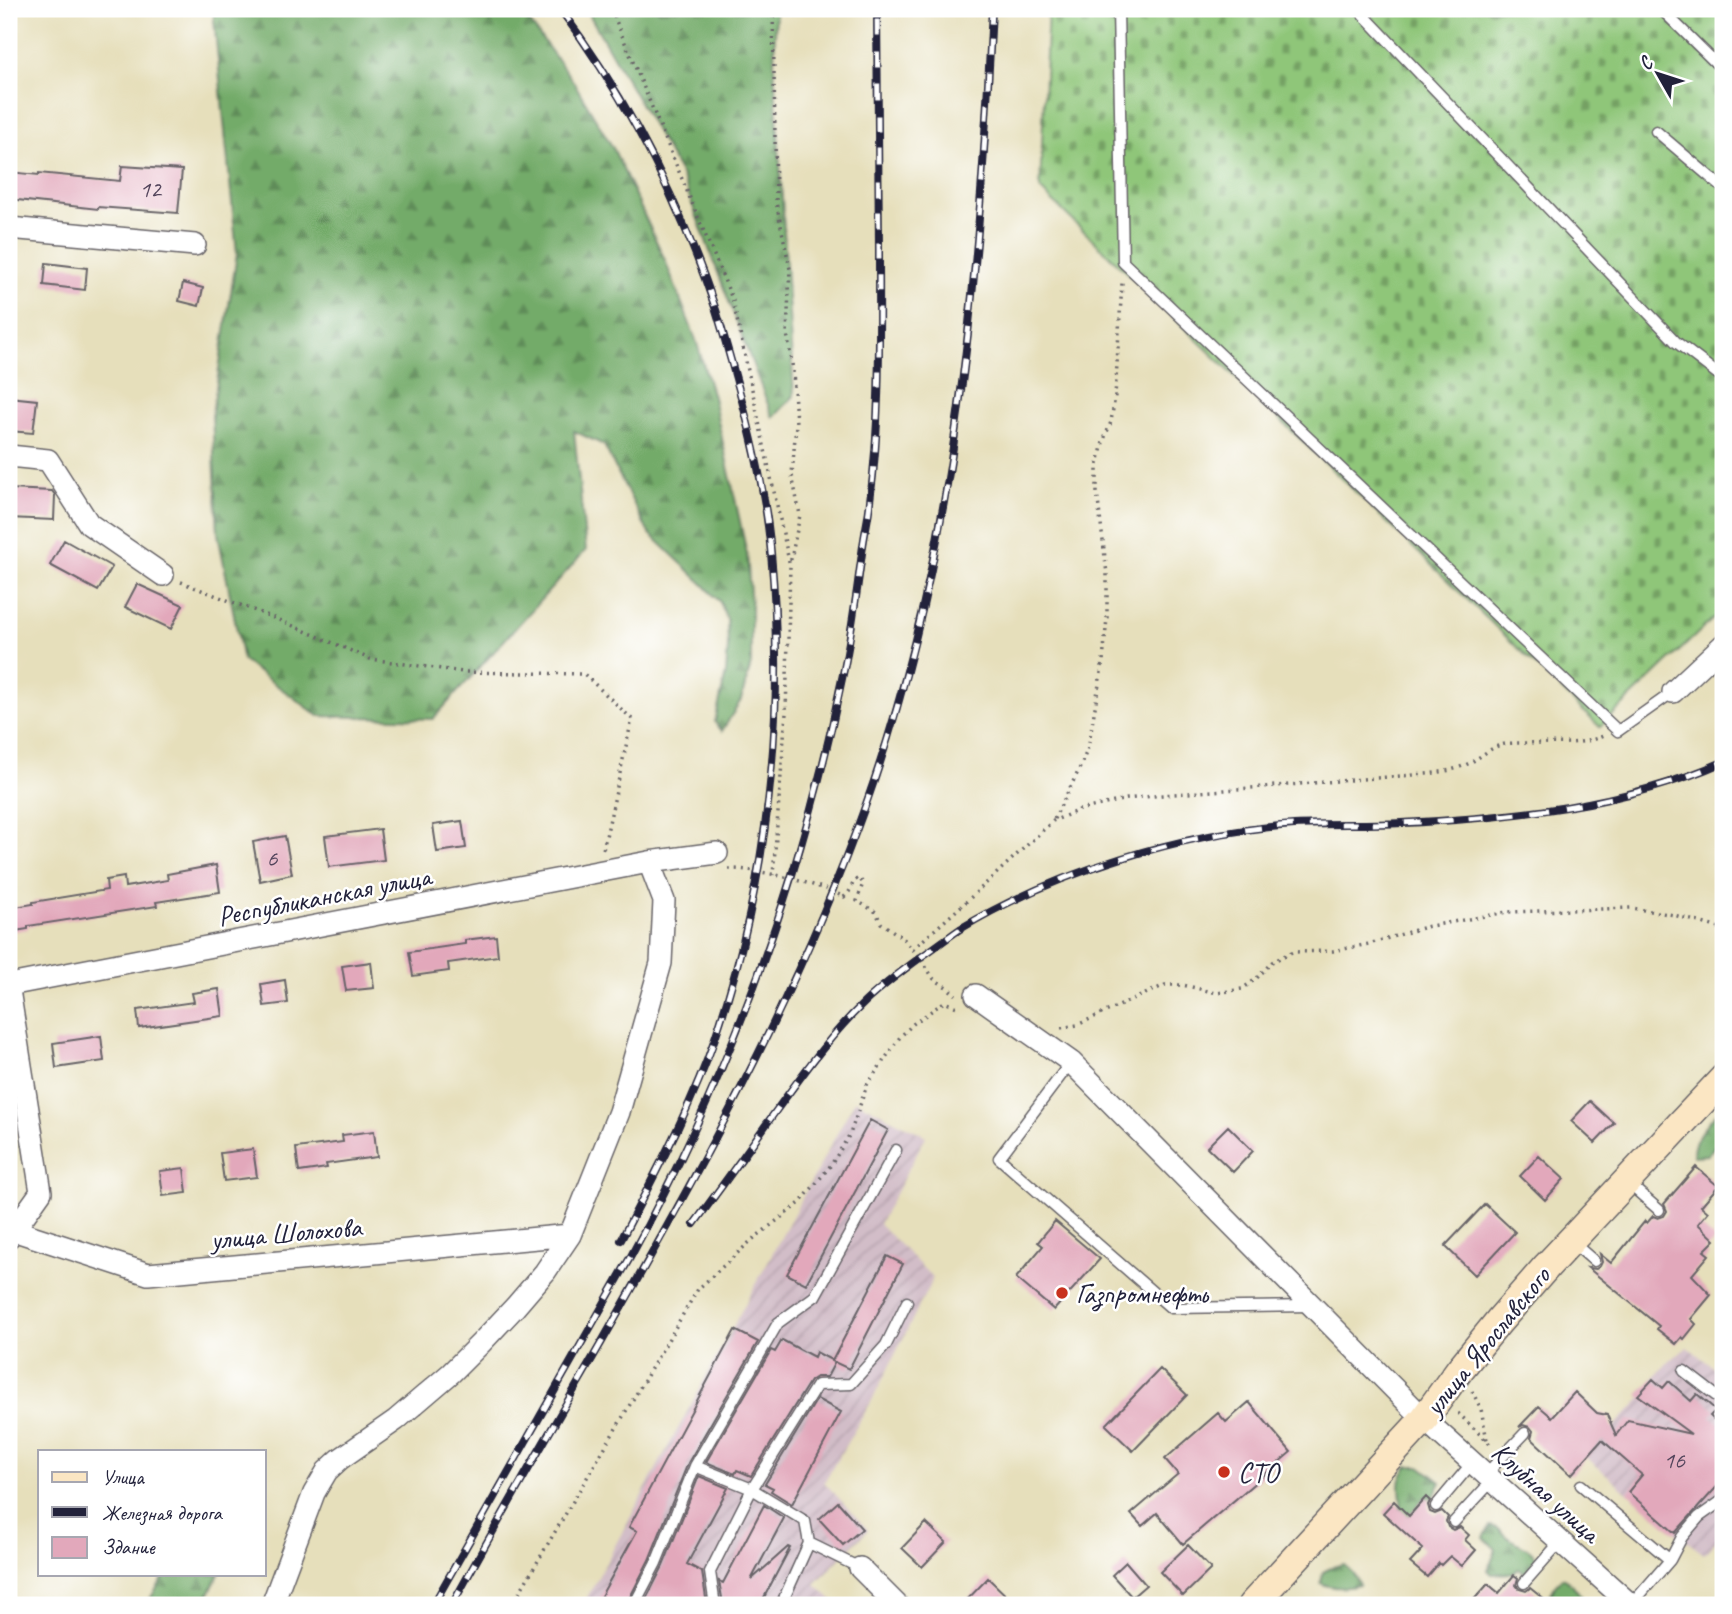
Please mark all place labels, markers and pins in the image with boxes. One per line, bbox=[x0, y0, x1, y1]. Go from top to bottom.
place label: Газпромнефть bbox=[1076, 1276, 1210, 1312]
marker: Газпромнефть bbox=[1054, 1285, 1070, 1301]
place label: СТО bbox=[1238, 1455, 1281, 1490]
marker: СТО bbox=[1216, 1464, 1232, 1480]

